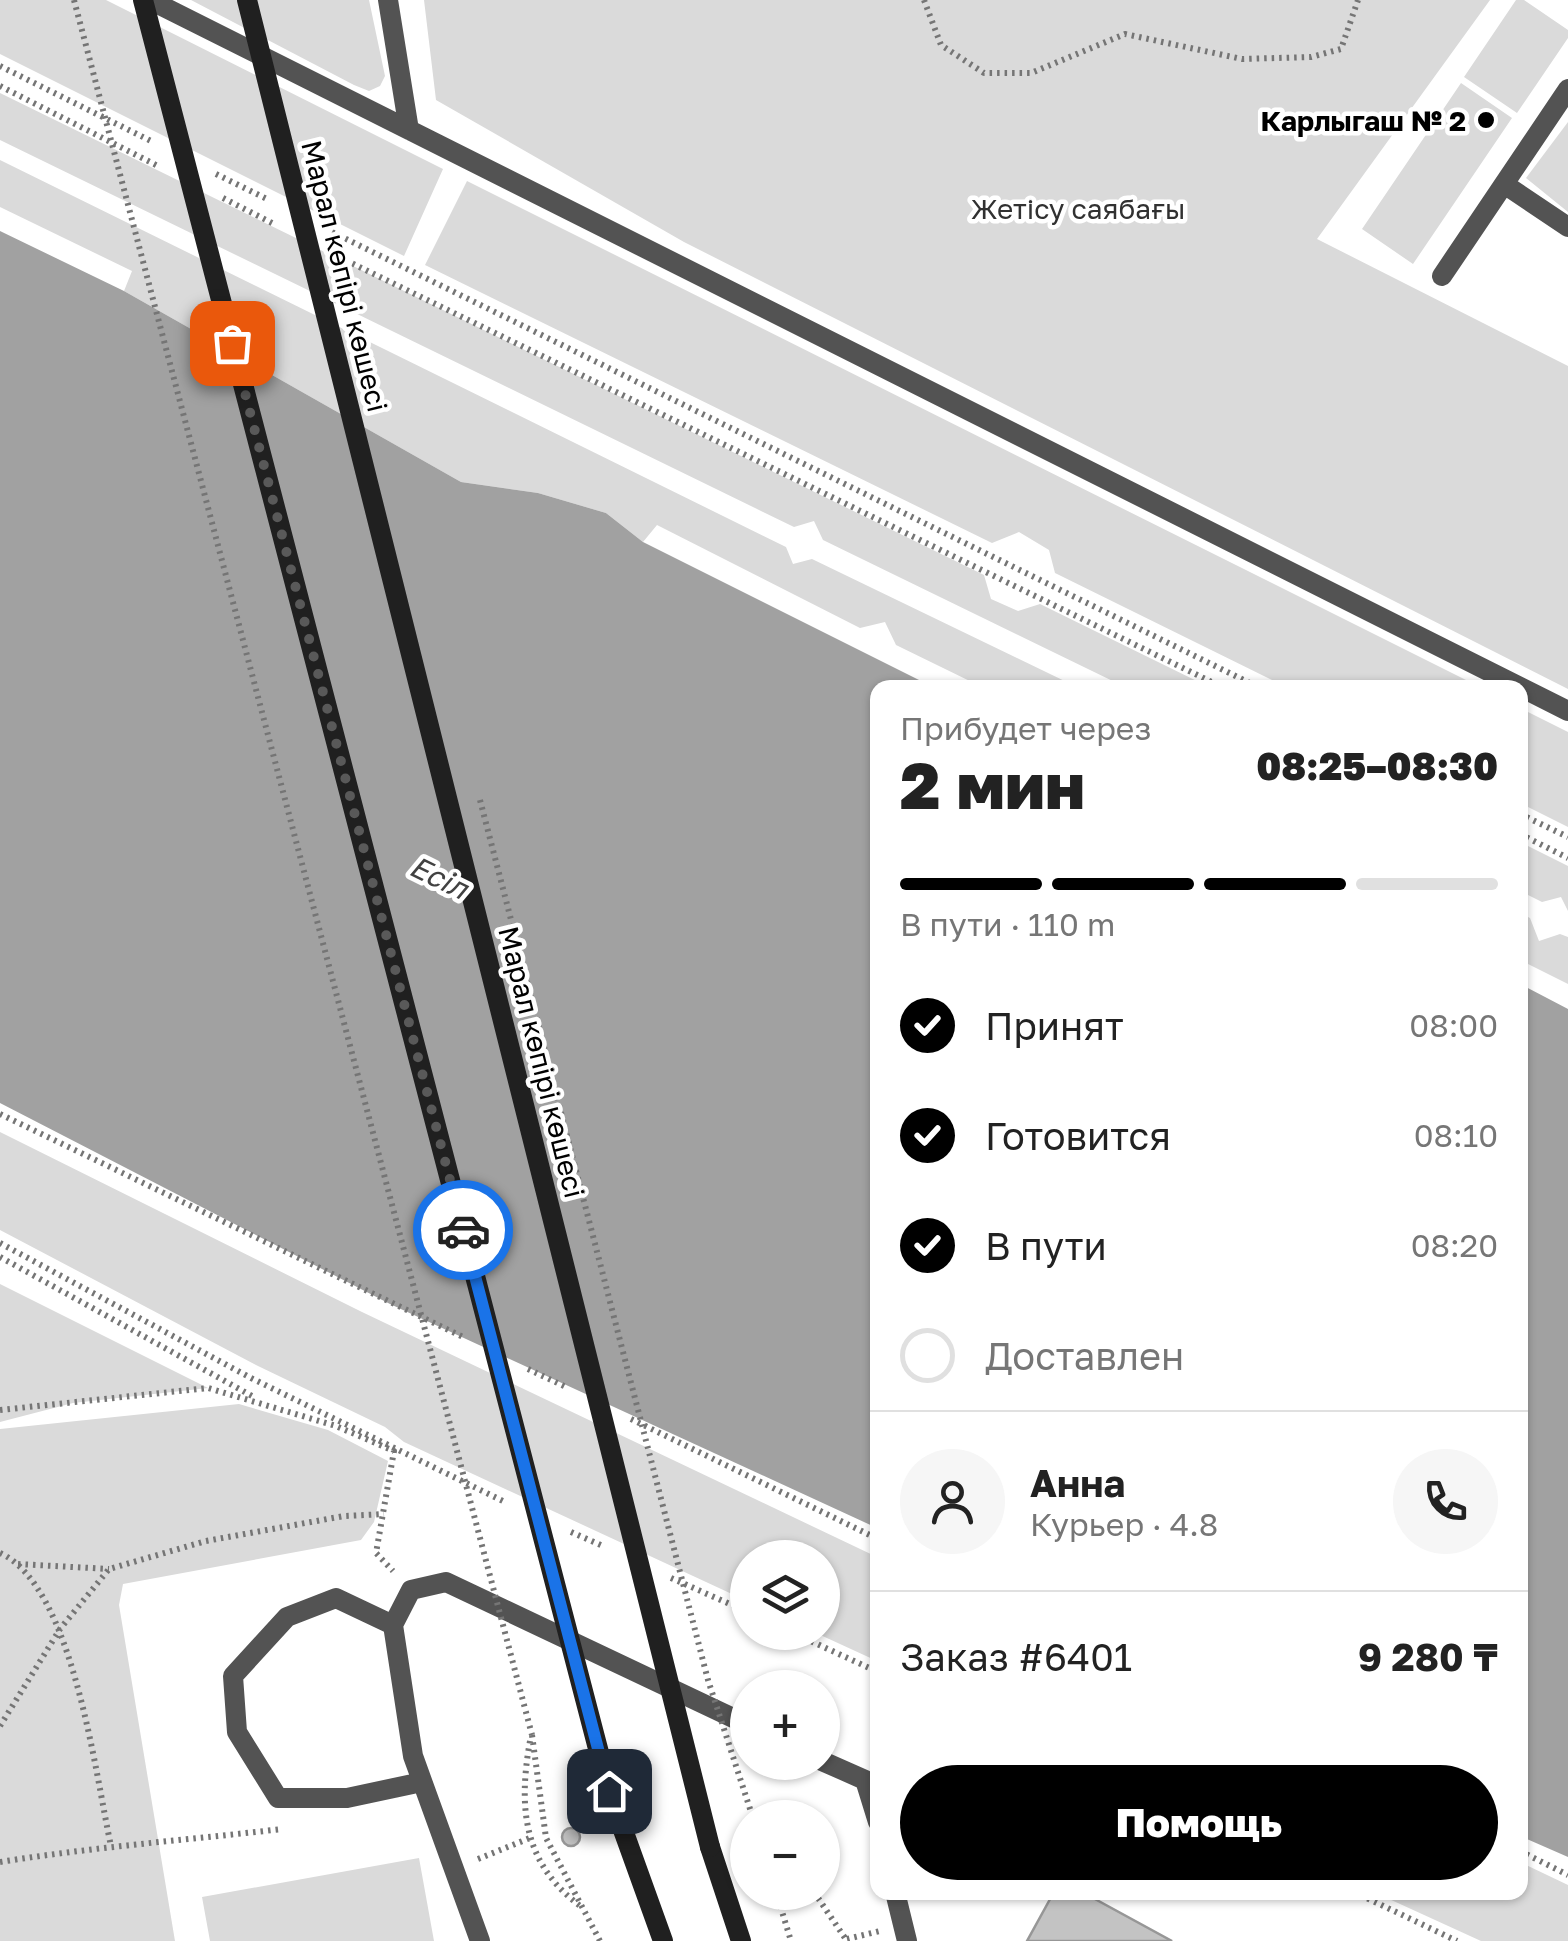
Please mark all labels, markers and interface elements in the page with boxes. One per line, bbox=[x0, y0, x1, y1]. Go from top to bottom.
place label: Карлыгаш № 2 bbox=[1260, 104, 1466, 137]
marker: Карлыгаш № 2 bbox=[1475, 109, 1497, 131]
street label: Марал көпірі көшесі bbox=[295, 137, 395, 415]
park label: Жетісу саябағы bbox=[971, 192, 1185, 225]
pin bbox=[190, 301, 275, 386]
icon: bag bbox=[205, 316, 260, 371]
text: Прибудет через bbox=[900, 709, 1151, 747]
text: 08:25–08:30 bbox=[1256, 743, 1498, 788]
text: 2 мин bbox=[900, 745, 1085, 823]
water label: Есіл bbox=[404, 848, 476, 907]
text: В пути · 110 m bbox=[900, 905, 1115, 943]
street label: Марал көпірі көшесі bbox=[492, 923, 592, 1201]
icon: check bbox=[900, 998, 955, 1053]
text: Принят bbox=[985, 1003, 1124, 1048]
text: 08:00 bbox=[1409, 1006, 1498, 1044]
icon: check bbox=[900, 1108, 955, 1163]
text: Готовится bbox=[985, 1113, 1171, 1158]
text: 08:10 bbox=[1414, 1116, 1498, 1154]
courier bbox=[413, 1180, 513, 1280]
icon: car bbox=[436, 1203, 491, 1258]
icon: check bbox=[900, 1218, 955, 1273]
text: В пути bbox=[985, 1223, 1107, 1268]
text: 08:20 bbox=[1411, 1226, 1498, 1264]
text: Доставлен bbox=[985, 1333, 1184, 1378]
button: person bbox=[900, 1449, 1005, 1554]
button: phone bbox=[1393, 1449, 1498, 1554]
text: Анна bbox=[1030, 1460, 1125, 1505]
text: Курьер · 4.8 bbox=[1030, 1505, 1218, 1543]
map controls bbox=[730, 1540, 840, 1910]
button: layers bbox=[730, 1540, 840, 1650]
text: Заказ #6401 bbox=[900, 1634, 1132, 1679]
text: 9 280 ₸ bbox=[1358, 1634, 1498, 1679]
button: + bbox=[730, 1670, 840, 1780]
pin bbox=[567, 1749, 652, 1834]
icon: home bbox=[582, 1764, 637, 1819]
button: Помощь bbox=[900, 1765, 1498, 1880]
button: − bbox=[730, 1800, 840, 1910]

